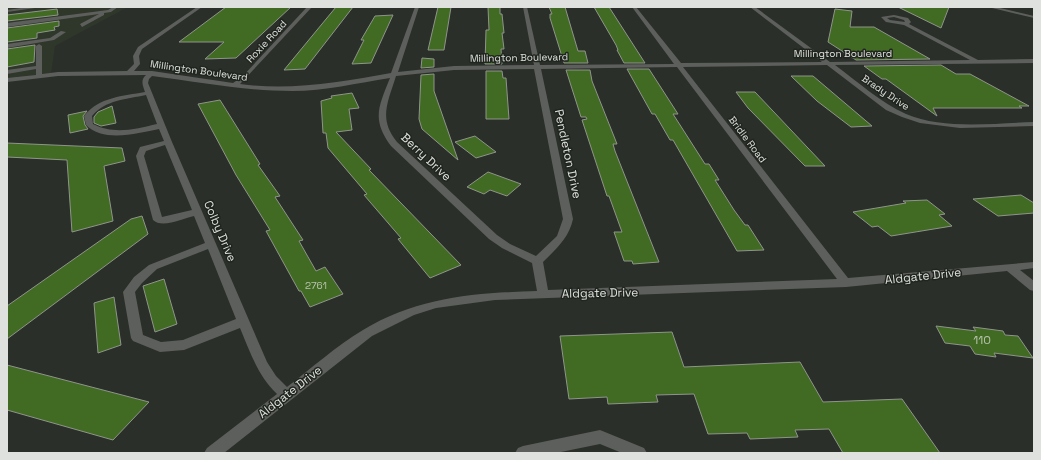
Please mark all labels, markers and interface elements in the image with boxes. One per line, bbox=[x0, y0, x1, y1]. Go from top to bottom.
street label: Roxie Road bbox=[243, 17, 289, 65]
street label: Millington Boulevard bbox=[794, 47, 892, 60]
street label: Millington Boulevard bbox=[470, 50, 568, 65]
street label: Millington Boulevard bbox=[149, 57, 249, 84]
street label: Brady Drive bbox=[859, 72, 912, 113]
street label: Pendleton Drive bbox=[551, 108, 585, 200]
street label: Bridle Road bbox=[726, 114, 769, 165]
street label: Berry Drive bbox=[397, 130, 455, 184]
street label: Colby Drive bbox=[200, 198, 240, 264]
street label: Aldgate Drive bbox=[884, 264, 962, 288]
house number: 2761 bbox=[305, 279, 327, 292]
street label: Aldgate Drive bbox=[562, 284, 638, 302]
house number: 110 bbox=[973, 332, 991, 348]
street label: Aldgate Drive bbox=[255, 362, 325, 422]

